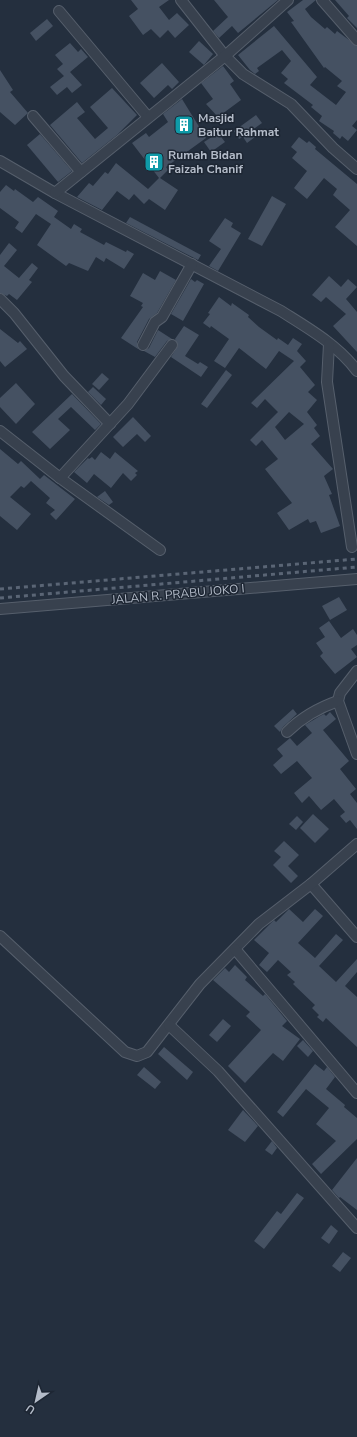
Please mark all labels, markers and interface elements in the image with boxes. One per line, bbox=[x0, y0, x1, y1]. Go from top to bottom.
place label: Masjid Baitur Rahmat bbox=[198, 110, 279, 140]
building icon: Masjid Baitur Rahmat bbox=[173, 114, 195, 136]
place label: Rumah Bidan Faizah Chanif bbox=[168, 147, 243, 177]
building icon: Rumah Bidan Faizah Chanif bbox=[143, 151, 165, 173]
street label: JALAN R. PRABU JOKO I bbox=[110, 580, 245, 608]
north arrow bbox=[16, 1381, 56, 1421]
text: U bbox=[23, 1400, 38, 1417]

